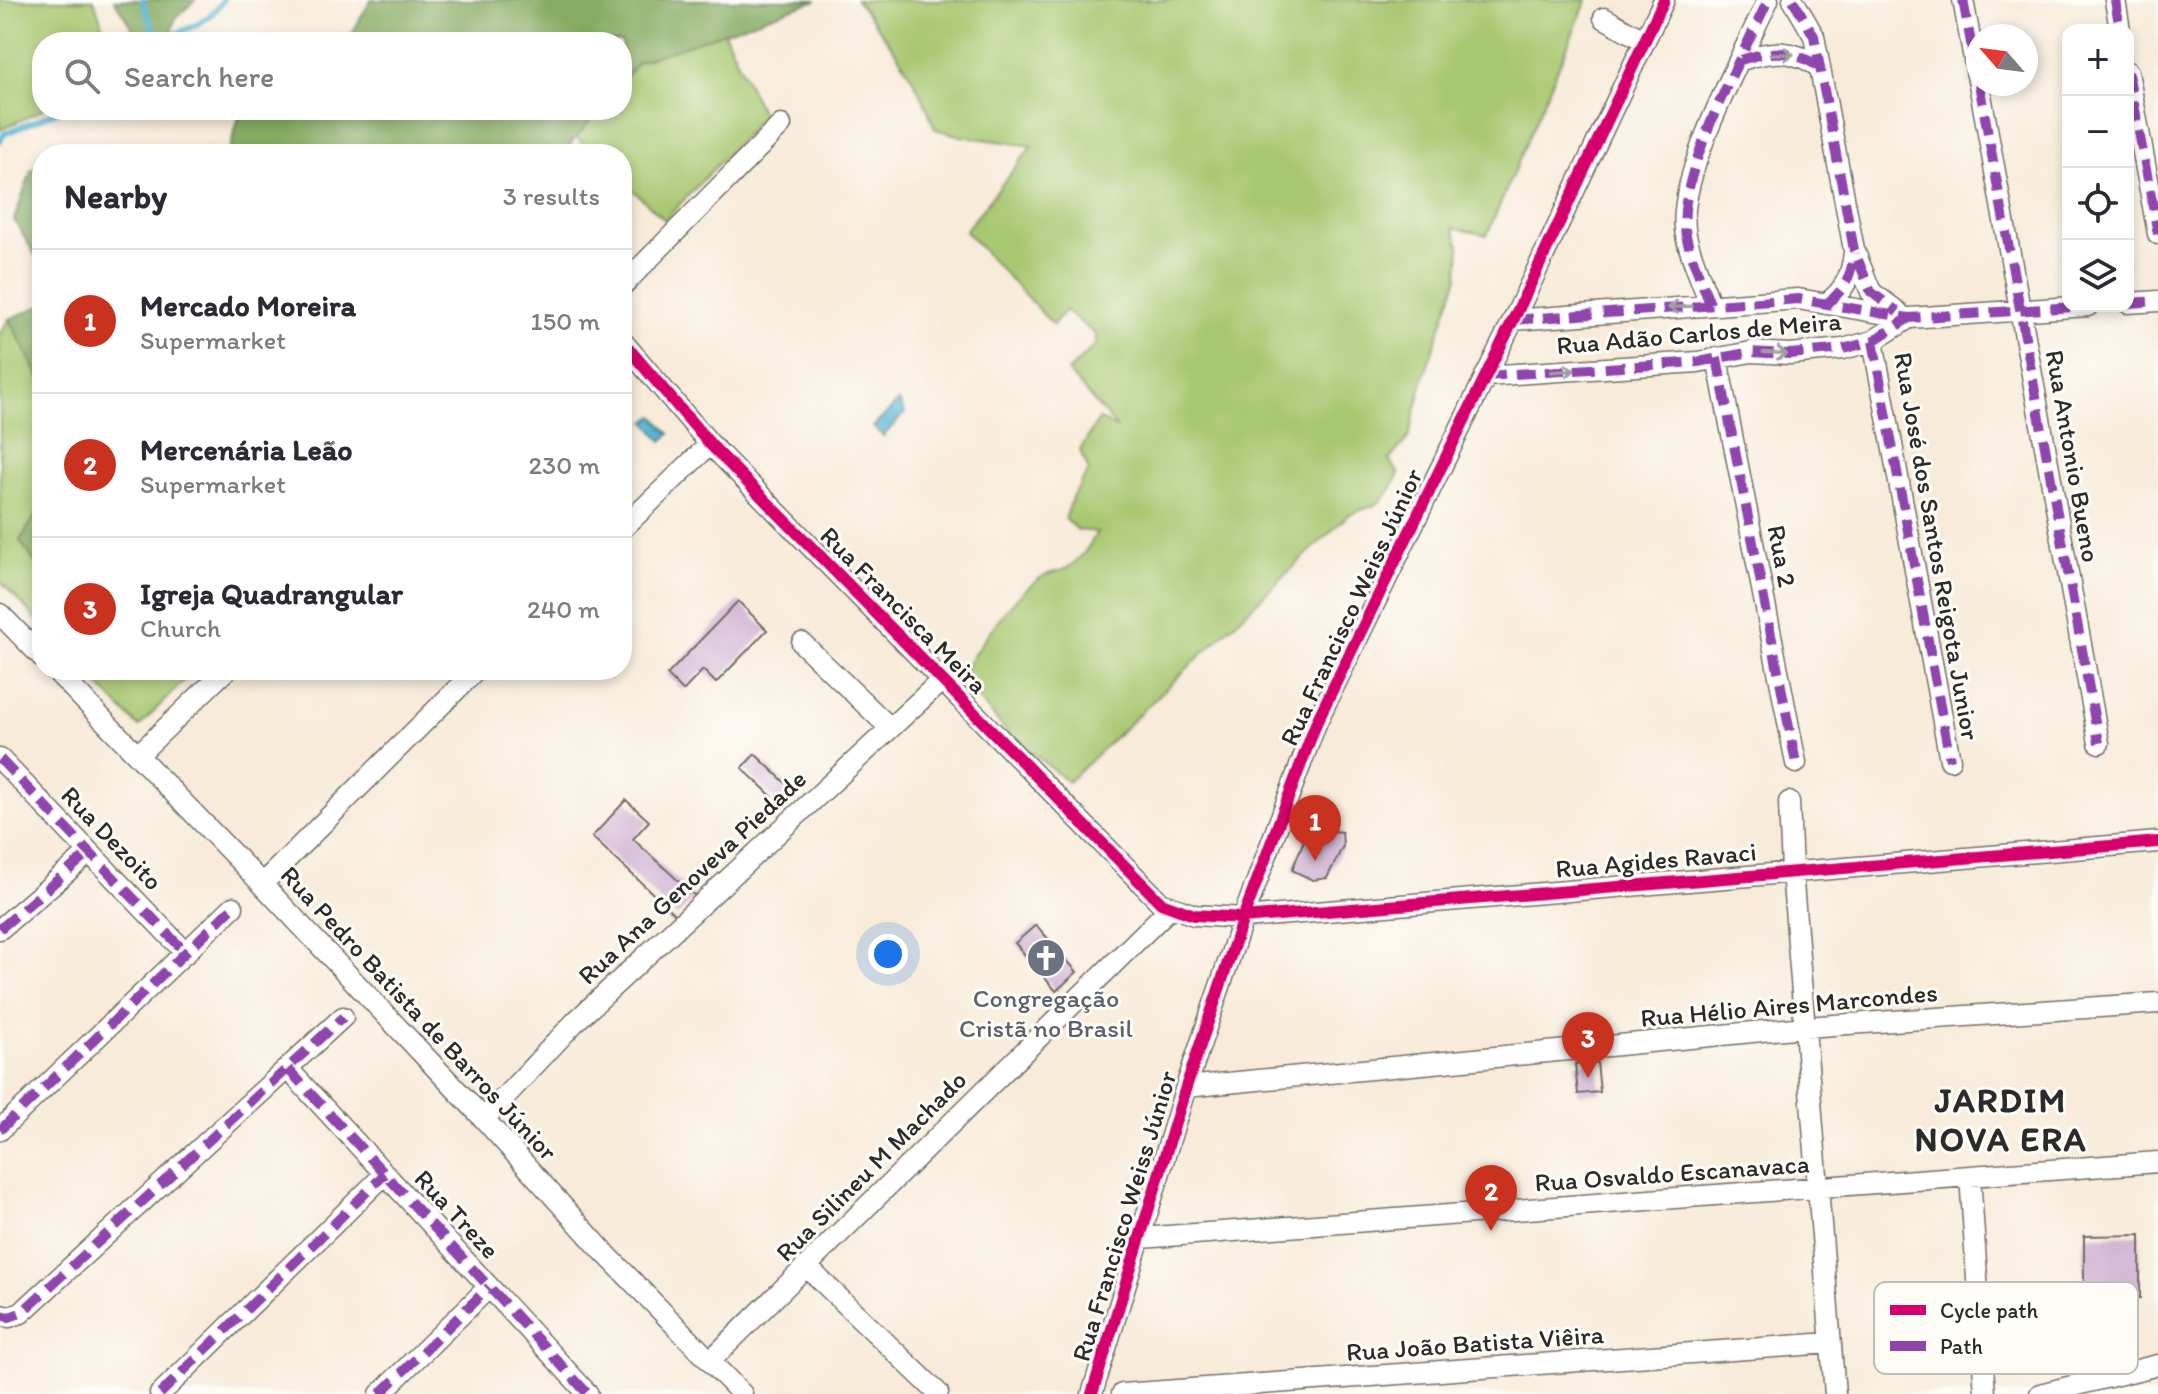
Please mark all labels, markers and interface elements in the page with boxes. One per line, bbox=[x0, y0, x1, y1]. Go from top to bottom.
north arrow bbox=[1966, 24, 2038, 96]
map controls bbox=[2062, 24, 2134, 312]
button: + bbox=[2062, 24, 2134, 96]
search box bbox=[32, 32, 632, 120]
one-way arrow bbox=[1768, 46, 1795, 62]
icon: search bbox=[60, 54, 104, 98]
text: Search here bbox=[124, 58, 274, 95]
button: − bbox=[2062, 96, 2134, 168]
button: locate bbox=[2062, 168, 2134, 240]
text: Nearby bbox=[64, 176, 167, 217]
text: 3 results bbox=[503, 180, 600, 212]
button: layers bbox=[2062, 240, 2134, 312]
text: Mercado Moreira bbox=[140, 287, 356, 324]
one-way arrow bbox=[1667, 300, 1694, 315]
text: 1 bbox=[84, 305, 96, 337]
text: 150 m bbox=[531, 305, 600, 337]
street label: Rua Adão Carlos de Meira bbox=[1555, 305, 1843, 361]
text: Supermarket bbox=[140, 324, 286, 356]
one-way arrow bbox=[1761, 346, 1788, 361]
street label: Rua Antonio Bueno bbox=[2039, 347, 2107, 565]
street label: Rua José dos Santos Reigota Junior bbox=[1887, 350, 1987, 743]
one-way arrow bbox=[1549, 363, 1576, 378]
text: Mercenária Leão bbox=[140, 431, 353, 468]
text: 2 bbox=[83, 449, 97, 481]
text: 230 m bbox=[528, 449, 600, 481]
street label: Rua Francisco Weiss Júnior bbox=[1273, 463, 1430, 751]
text: Supermarket bbox=[140, 468, 286, 500]
street label: Rua Francisca Meira bbox=[814, 520, 994, 700]
street label: Rua 2 bbox=[1760, 522, 1804, 590]
text: Igreja Quadrangular bbox=[140, 575, 403, 612]
text: 3 bbox=[83, 593, 97, 625]
text: 240 m bbox=[527, 593, 600, 625]
text: Church bbox=[140, 612, 221, 644]
street label: Rua Ana Genoveva Piedade bbox=[571, 763, 813, 991]
street label: Rua Dezoito bbox=[54, 779, 170, 897]
pin: 1 bbox=[1289, 795, 1341, 861]
street label: Rua Agides Ravaci bbox=[1554, 835, 1758, 885]
street label: Rua Pedro Batista de Barros Júnior bbox=[274, 859, 564, 1167]
your location bbox=[868, 934, 908, 974]
church icon: Congregação Cristã no Brasil bbox=[1025, 937, 1067, 979]
street label: Rua Hélio Aires Marcondes bbox=[1639, 976, 1939, 1034]
place label: Congregação Cristã no Brasil bbox=[959, 982, 1133, 1044]
pin: 3 bbox=[1562, 1012, 1614, 1078]
street label: Rua Silineu M Machado bbox=[769, 1064, 973, 1268]
street label: Rua Francisco Weiss Júnior bbox=[1065, 1066, 1184, 1365]
district label: JARDIM NOVA ERA bbox=[1915, 1080, 2087, 1160]
street label: Rua Osvaldo Escanavaca bbox=[1534, 1147, 1811, 1199]
street label: Rua Treze bbox=[408, 1163, 506, 1265]
pin: 2 bbox=[1465, 1165, 1517, 1231]
legend bbox=[1874, 1282, 2138, 1374]
text: Cycle path bbox=[1940, 1297, 2039, 1324]
street label: Rua João Batista Viêira bbox=[1345, 1318, 1605, 1368]
text: Path bbox=[1940, 1333, 1983, 1360]

